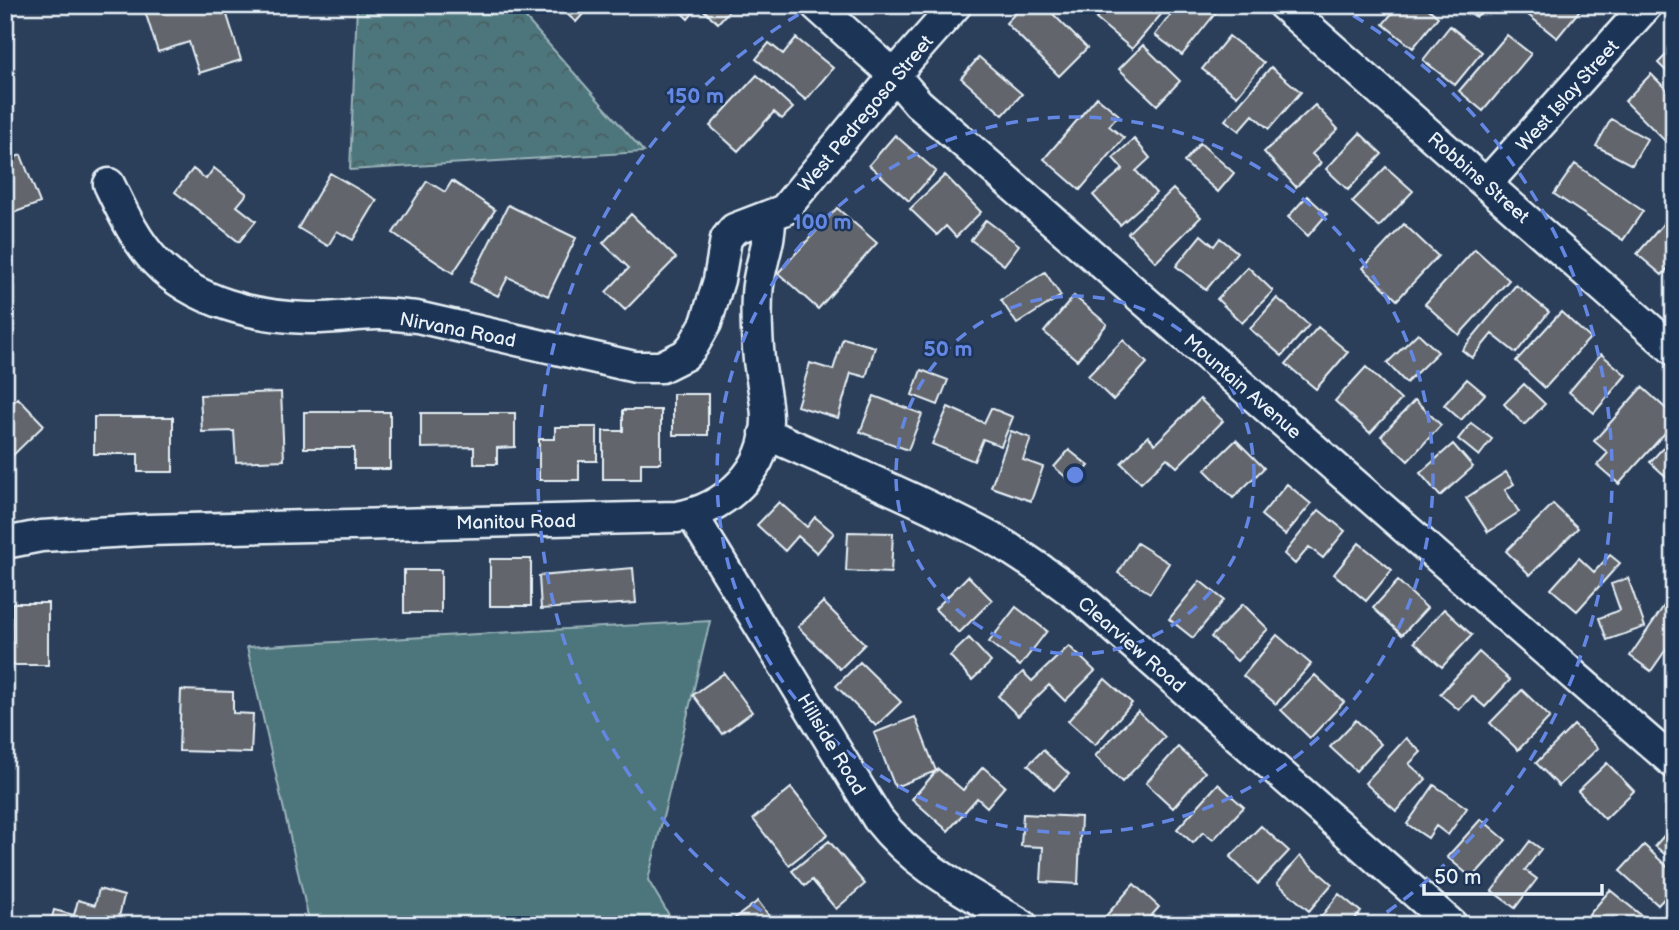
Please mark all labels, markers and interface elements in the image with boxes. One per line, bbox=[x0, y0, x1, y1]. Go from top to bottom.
street label: West Pedregosa Street bbox=[794, 31, 939, 197]
street label: West Islay Street bbox=[1512, 35, 1624, 157]
text: 150 m bbox=[666, 84, 724, 109]
street label: Robbins Street bbox=[1422, 128, 1534, 229]
text: 100 m bbox=[793, 210, 851, 235]
street label: Nirvana Road bbox=[398, 308, 518, 353]
street label: Mountain Avenue bbox=[1178, 330, 1306, 444]
text: 50 m bbox=[924, 337, 972, 362]
centre of rings bbox=[1063, 463, 1087, 487]
street label: Manitou Road bbox=[456, 510, 576, 535]
street label: Clearview Road bbox=[1072, 592, 1190, 698]
street label: Hillside Road bbox=[792, 690, 870, 800]
scale bar bbox=[1424, 853, 1602, 897]
text: 50 m bbox=[1434, 865, 1481, 890]

